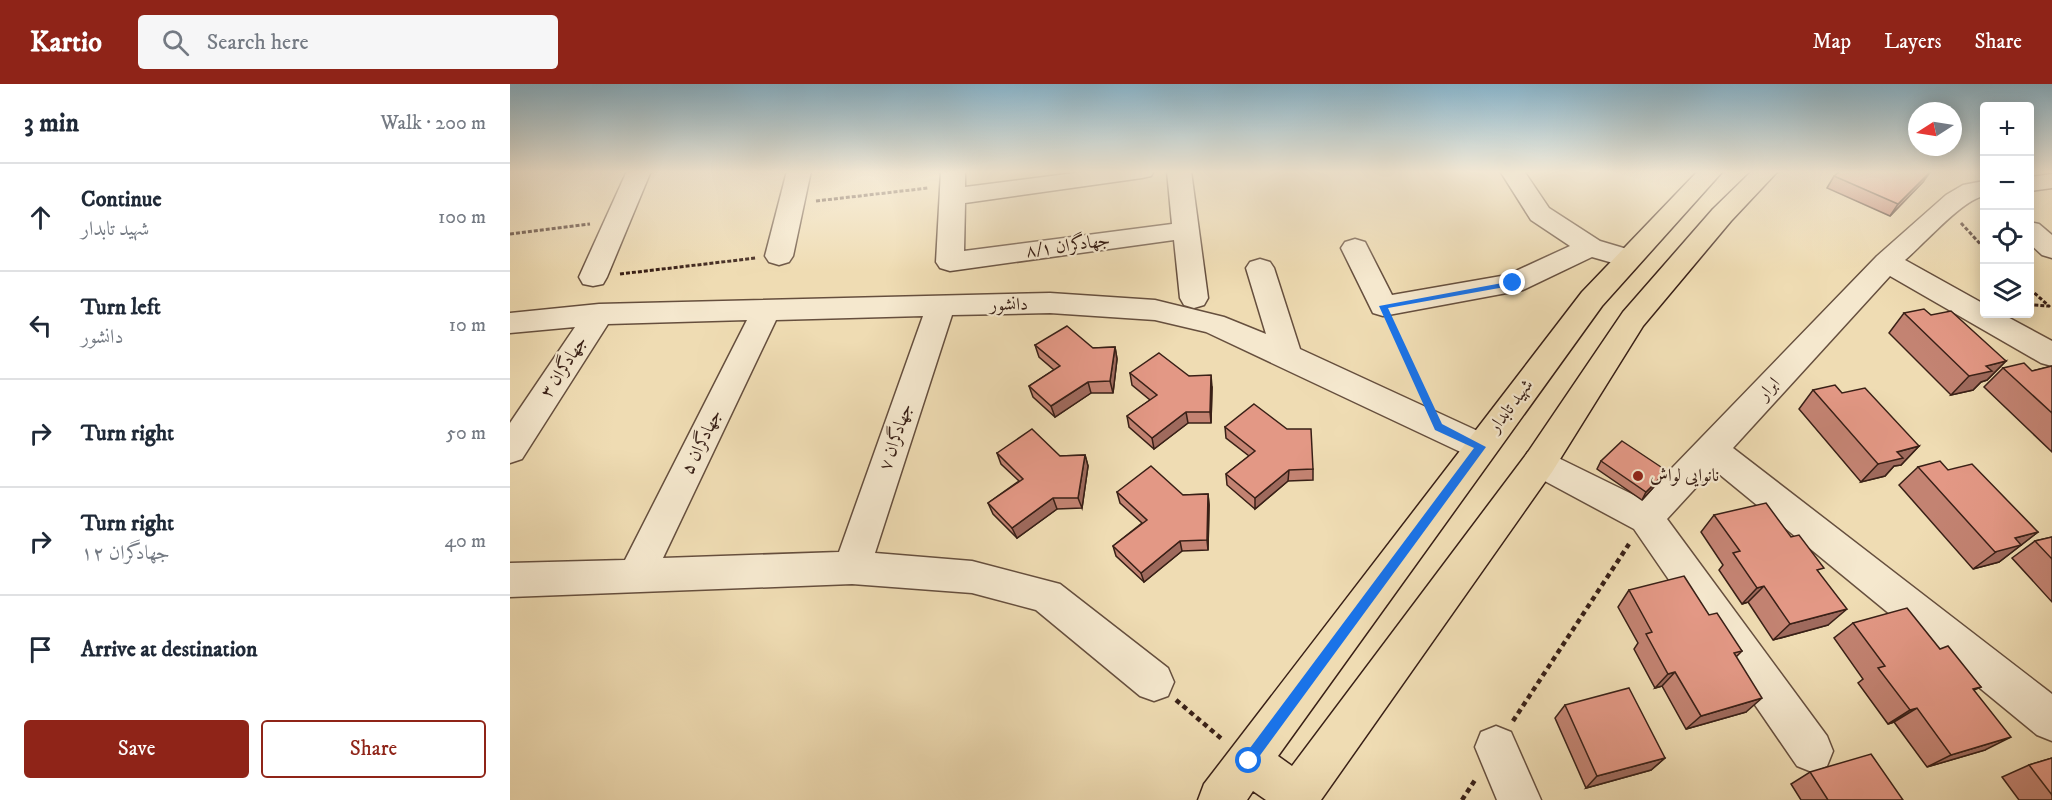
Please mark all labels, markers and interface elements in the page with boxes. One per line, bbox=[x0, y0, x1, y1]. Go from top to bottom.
search box bbox=[138, 15, 558, 69]
text: Kartio bbox=[30, 25, 102, 60]
icon: search bbox=[159, 26, 192, 59]
text: Search here bbox=[207, 29, 309, 56]
text: Map bbox=[1812, 29, 1851, 55]
text: Layers bbox=[1884, 29, 1942, 55]
text: Share bbox=[1975, 29, 2022, 55]
north arrow bbox=[1908, 102, 1962, 156]
map controls bbox=[1980, 102, 2034, 318]
button: + bbox=[1980, 102, 2034, 156]
text: 3 min bbox=[24, 107, 79, 140]
text: Walk · 200 m bbox=[380, 111, 486, 136]
button: − bbox=[1980, 156, 2034, 210]
text: Continue bbox=[81, 186, 162, 213]
icon: ahead bbox=[24, 201, 57, 234]
text: 100 m bbox=[438, 205, 486, 230]
button: locate bbox=[1980, 210, 2034, 264]
text: شهید تابدار bbox=[81, 217, 149, 242]
street label: جهادگران ۸/۱ bbox=[1024, 227, 1112, 263]
button: layers bbox=[1980, 264, 2034, 318]
route end bbox=[1499, 269, 1525, 295]
text: Turn left bbox=[81, 294, 161, 321]
street label: دانشور bbox=[988, 294, 1028, 316]
icon: left bbox=[24, 309, 57, 342]
text: 10 m bbox=[449, 313, 486, 338]
text: دانشور bbox=[81, 325, 123, 350]
street label: جهادگران ۳ bbox=[534, 331, 592, 402]
street label: ابرار bbox=[1752, 373, 1785, 407]
street label: شهید تابدار bbox=[1482, 375, 1538, 439]
street label: جهادگران ۷ bbox=[872, 400, 918, 473]
street label: جهادگران ۵ bbox=[675, 405, 727, 478]
icon: right bbox=[24, 417, 57, 450]
text: Turn right bbox=[81, 420, 174, 447]
text: 50 m bbox=[446, 421, 486, 446]
place label: نانوایی لواش bbox=[1650, 465, 1719, 487]
marker: نانوایی لواش bbox=[1631, 469, 1645, 483]
text: Turn right bbox=[81, 510, 174, 537]
icon: right bbox=[24, 525, 57, 558]
text: 40 m bbox=[444, 529, 486, 554]
text: جهادگران ۱۲ bbox=[81, 541, 170, 566]
icon: arrive bbox=[24, 633, 57, 666]
text: Arrive at destination bbox=[81, 636, 258, 663]
button: Save bbox=[24, 720, 249, 778]
button: Share bbox=[261, 720, 486, 778]
route start bbox=[1235, 747, 1261, 773]

